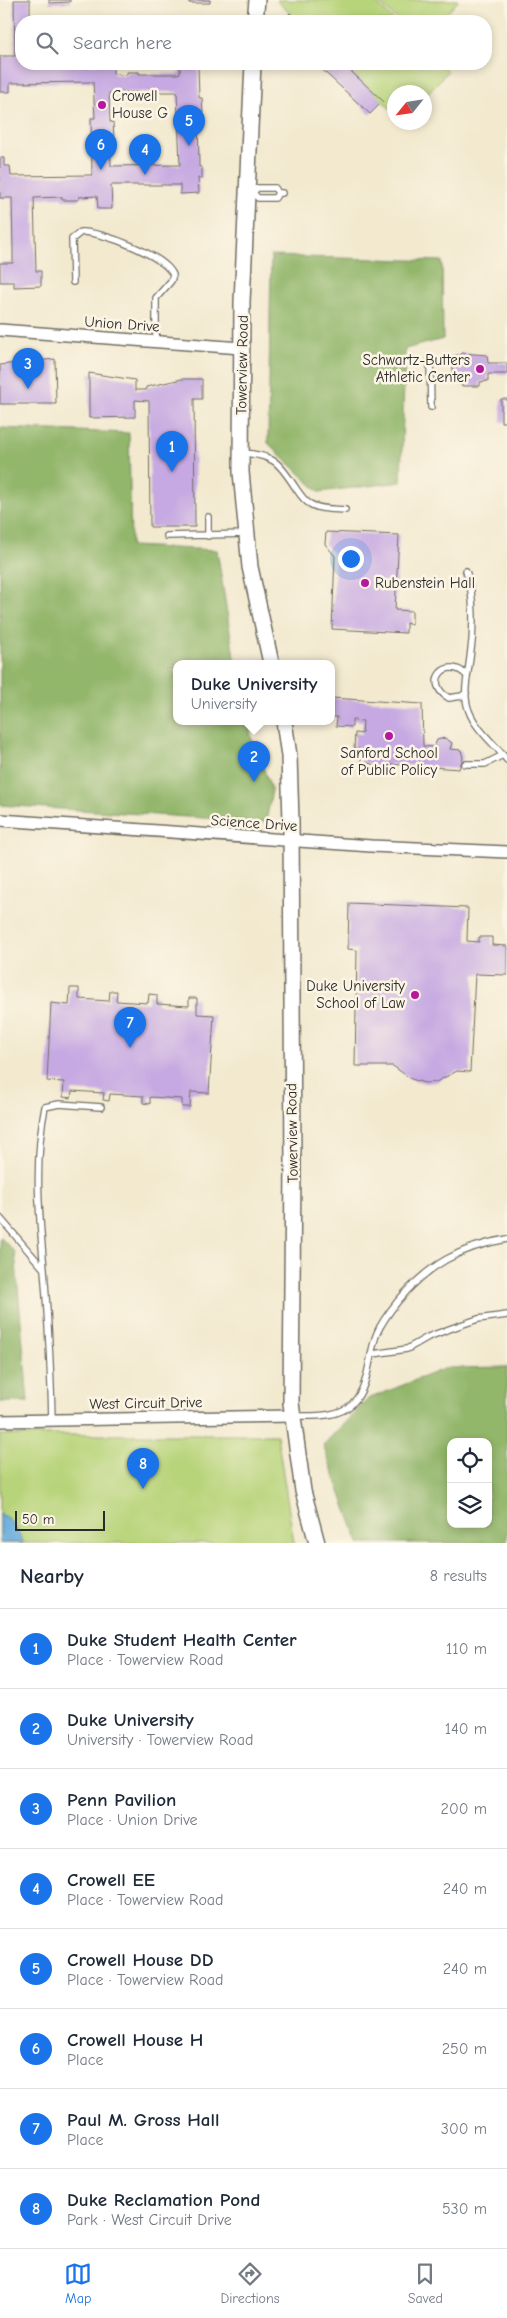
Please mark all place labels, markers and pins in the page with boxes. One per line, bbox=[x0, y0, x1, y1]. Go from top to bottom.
place label: Crowell House G bbox=[112, 87, 168, 122]
marker: Crowell House G bbox=[96, 99, 108, 111]
pin: 5 bbox=[173, 105, 205, 146]
pin: 6 bbox=[85, 129, 117, 170]
pin: 4 bbox=[129, 134, 161, 175]
pin: 3 bbox=[12, 348, 44, 389]
place label: Schwartz-Butters Athletic Center bbox=[362, 351, 470, 386]
marker: Schwartz-Butters Athletic Center bbox=[474, 363, 486, 375]
pin: 1 bbox=[156, 431, 188, 472]
place label: Rubenstein Hall bbox=[375, 574, 475, 592]
marker: Rubenstein Hall bbox=[359, 577, 371, 589]
marker: Sanford School of Public Policy bbox=[383, 730, 395, 742]
pin: 2 bbox=[238, 741, 270, 782]
place label: Sanford School of Public Policy bbox=[340, 744, 438, 779]
place label: Duke University School of Law bbox=[306, 977, 405, 1012]
marker: Duke University School of Law bbox=[409, 989, 421, 1001]
pin: 7 bbox=[114, 1007, 146, 1048]
pin: 8 bbox=[127, 1448, 159, 1489]

